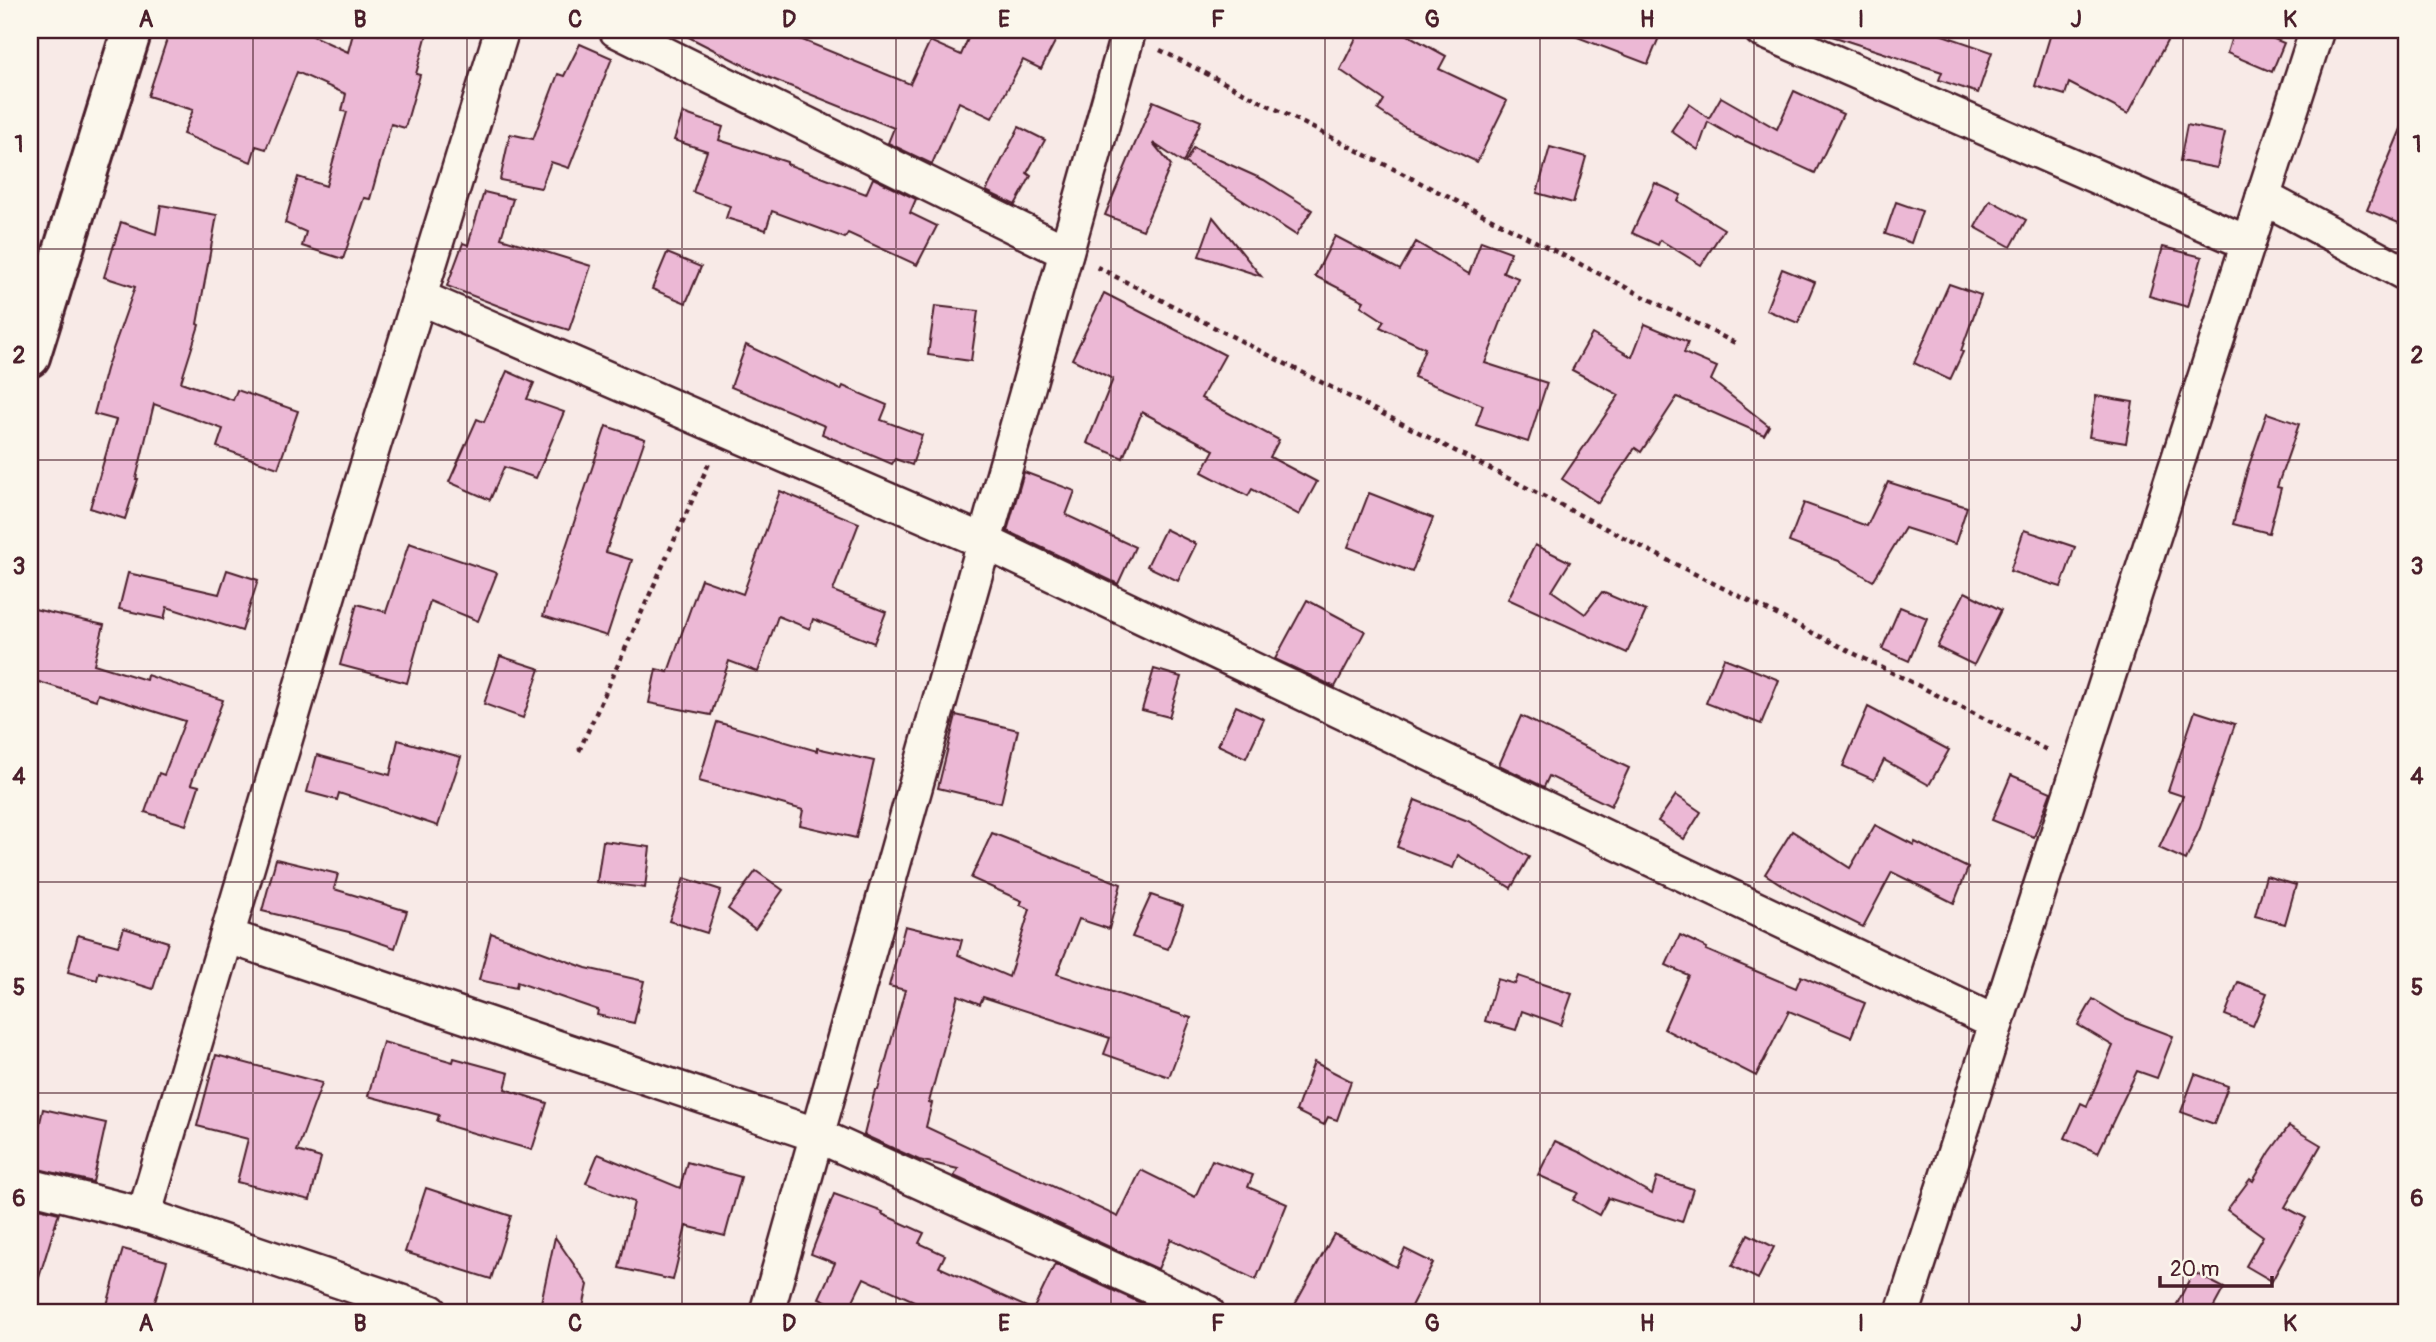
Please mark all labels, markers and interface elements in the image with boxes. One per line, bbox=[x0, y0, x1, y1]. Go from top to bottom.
text: A bbox=[139, 5, 154, 34]
text: B bbox=[353, 5, 367, 34]
text: C bbox=[568, 5, 582, 34]
text: D bbox=[782, 5, 796, 34]
text: E bbox=[998, 5, 1010, 34]
text: F bbox=[1211, 5, 1225, 34]
text: G bbox=[1424, 5, 1440, 34]
text: H bbox=[1640, 5, 1654, 34]
text: I bbox=[1858, 5, 1864, 34]
text: J bbox=[2070, 5, 2082, 34]
text: K bbox=[2283, 5, 2297, 34]
text: 1 bbox=[15, 130, 24, 159]
text: 1 bbox=[2413, 130, 2422, 159]
text: 2 bbox=[13, 341, 26, 370]
text: 2 bbox=[2411, 341, 2424, 370]
text: 3 bbox=[13, 552, 25, 581]
text: 3 bbox=[2411, 552, 2423, 581]
text: 4 bbox=[12, 762, 26, 791]
text: 4 bbox=[2410, 762, 2424, 791]
text: 5 bbox=[13, 973, 25, 1002]
text: 5 bbox=[2411, 973, 2423, 1002]
text: 6 bbox=[12, 1184, 26, 1213]
text: 6 bbox=[2410, 1184, 2424, 1213]
scale bar bbox=[2160, 1244, 2272, 1288]
text: 20 m bbox=[2170, 1256, 2219, 1283]
text: A bbox=[139, 1309, 154, 1338]
text: B bbox=[353, 1309, 367, 1338]
text: C bbox=[568, 1309, 582, 1338]
text: D bbox=[782, 1309, 796, 1338]
text: E bbox=[998, 1309, 1010, 1338]
text: F bbox=[1211, 1309, 1225, 1338]
text: G bbox=[1424, 1309, 1440, 1338]
text: H bbox=[1640, 1309, 1654, 1338]
text: I bbox=[1858, 1309, 1864, 1338]
text: J bbox=[2070, 1309, 2082, 1338]
text: K bbox=[2283, 1309, 2297, 1338]

